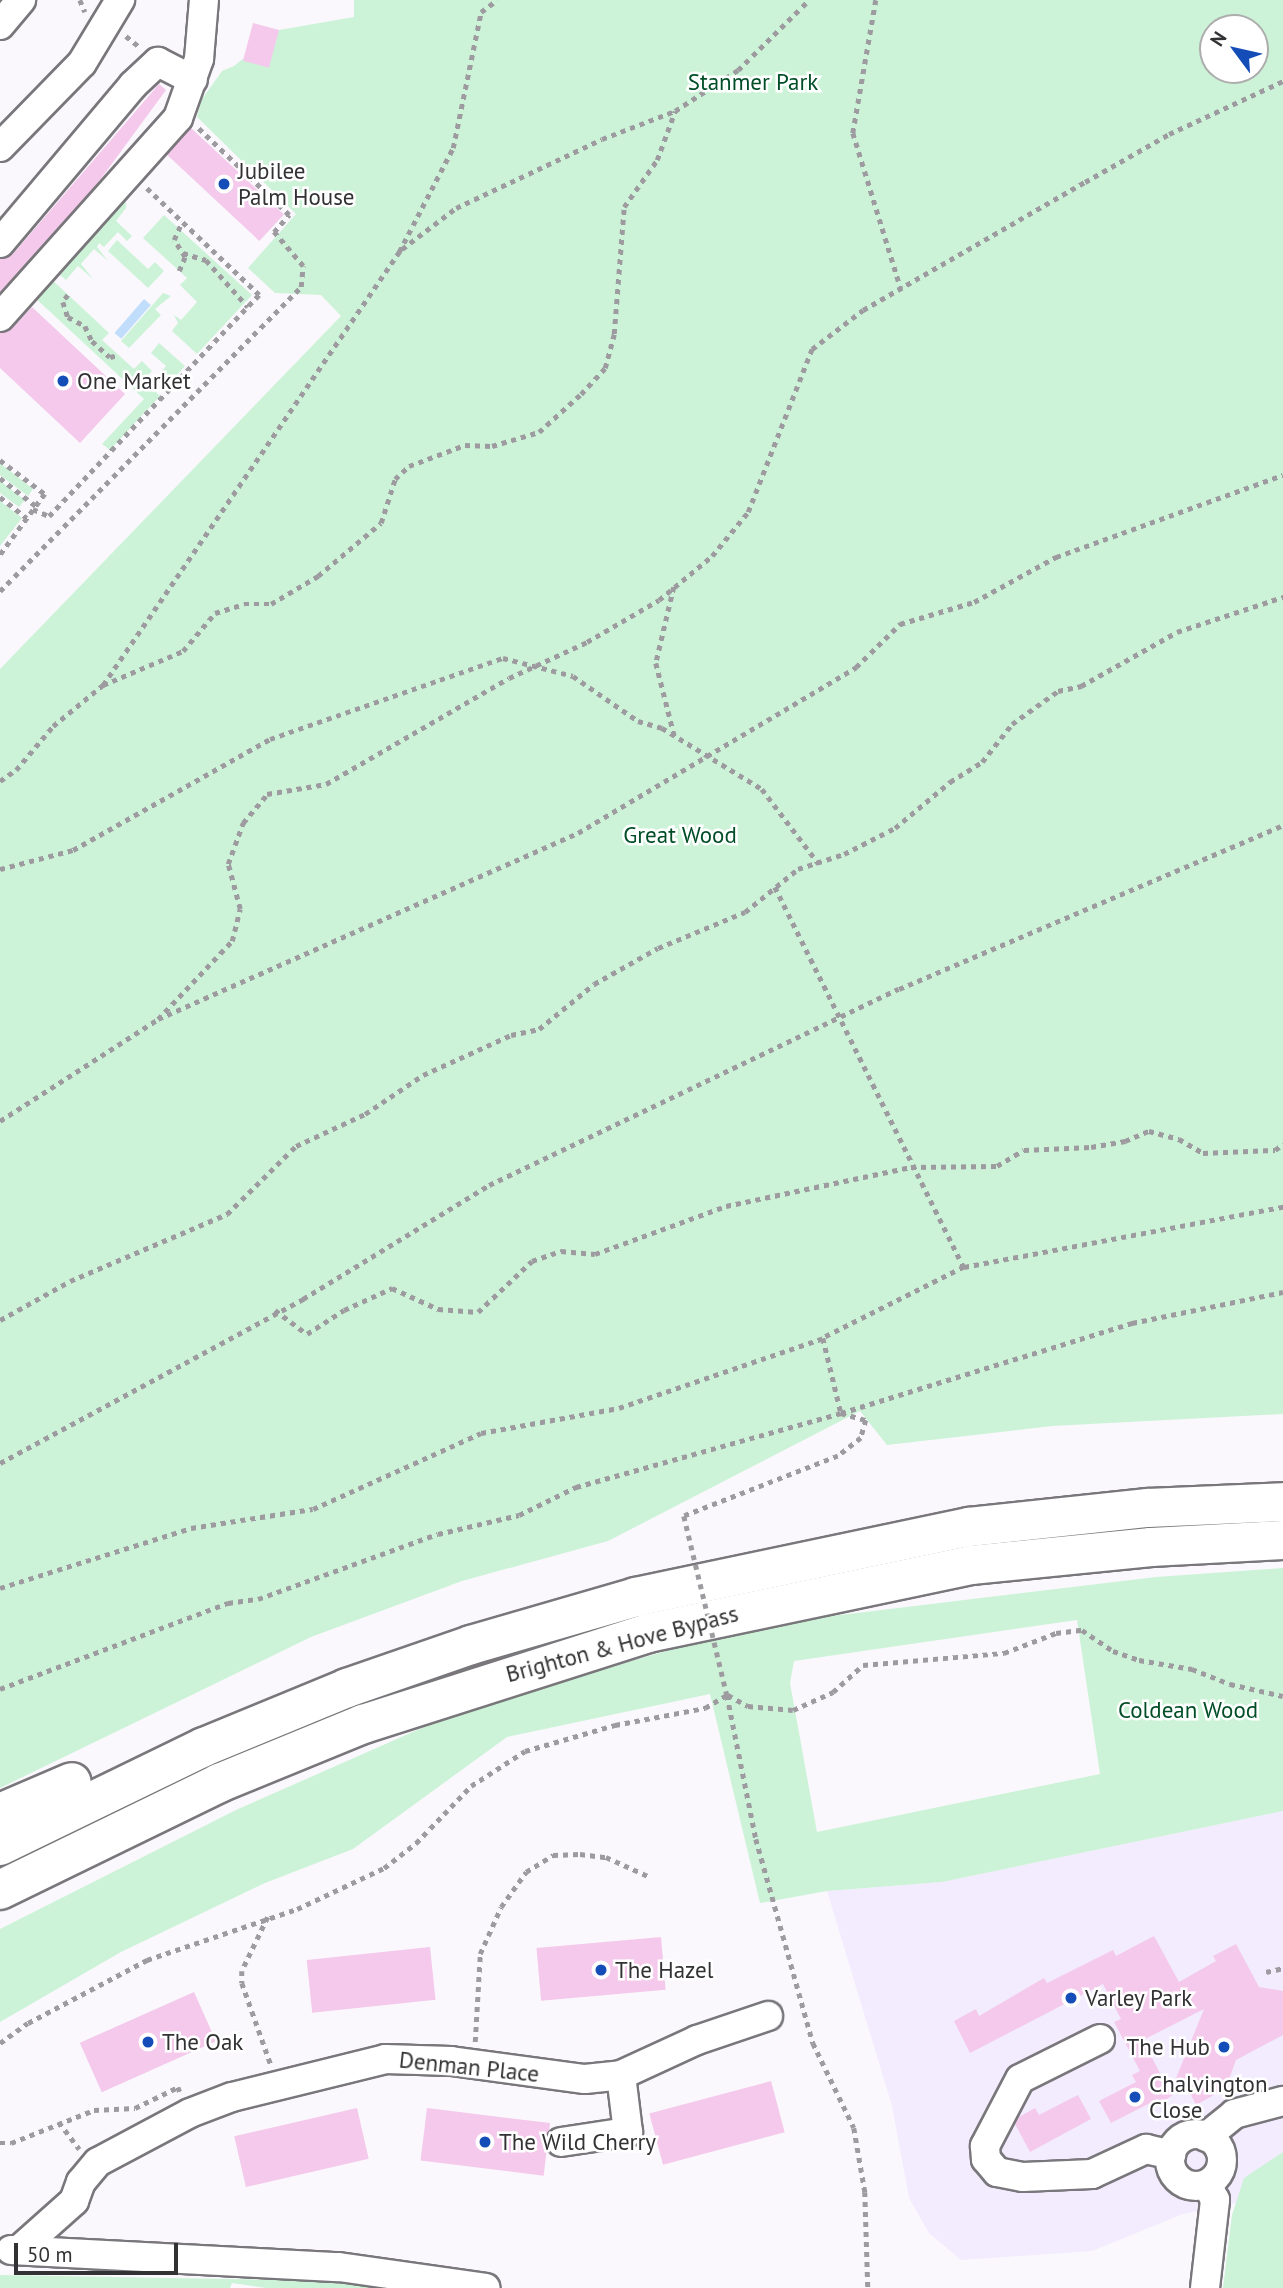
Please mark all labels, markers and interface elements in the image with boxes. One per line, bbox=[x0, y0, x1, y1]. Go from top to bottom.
north arrow bbox=[1199, 14, 1269, 84]
text: N bbox=[1205, 27, 1232, 50]
park label: Stanmer Park bbox=[688, 68, 818, 96]
place label: Jubilee Palm House bbox=[238, 157, 355, 211]
marker: Jubilee Palm House bbox=[216, 176, 232, 192]
place label: One Market bbox=[77, 367, 191, 395]
marker: One Market bbox=[55, 373, 71, 389]
park label: Great Wood bbox=[623, 821, 737, 849]
street label: Brighton & Hove Bypass bbox=[503, 1600, 741, 1688]
park label: Coldean Wood bbox=[1118, 1696, 1258, 1724]
place label: The Hazel bbox=[615, 1956, 713, 1984]
marker: The Hazel bbox=[593, 1962, 609, 1978]
place label: Varley Park bbox=[1085, 1984, 1193, 2012]
marker: Varley Park bbox=[1063, 1990, 1079, 2006]
place label: The Oak bbox=[162, 2028, 243, 2056]
place label: The Hub bbox=[1127, 2033, 1210, 2061]
marker: The Oak bbox=[140, 2034, 156, 2050]
marker: The Hub bbox=[1216, 2039, 1232, 2055]
street label: Denman Place bbox=[398, 2046, 540, 2088]
place label: Chalvington Close bbox=[1149, 2070, 1267, 2124]
marker: Chalvington Close bbox=[1127, 2089, 1143, 2105]
place label: The Wild Cherry bbox=[499, 2128, 656, 2156]
marker: The Wild Cherry bbox=[477, 2134, 493, 2150]
scale bar bbox=[18, 2228, 182, 2272]
text: 50 m bbox=[27, 2241, 73, 2268]

